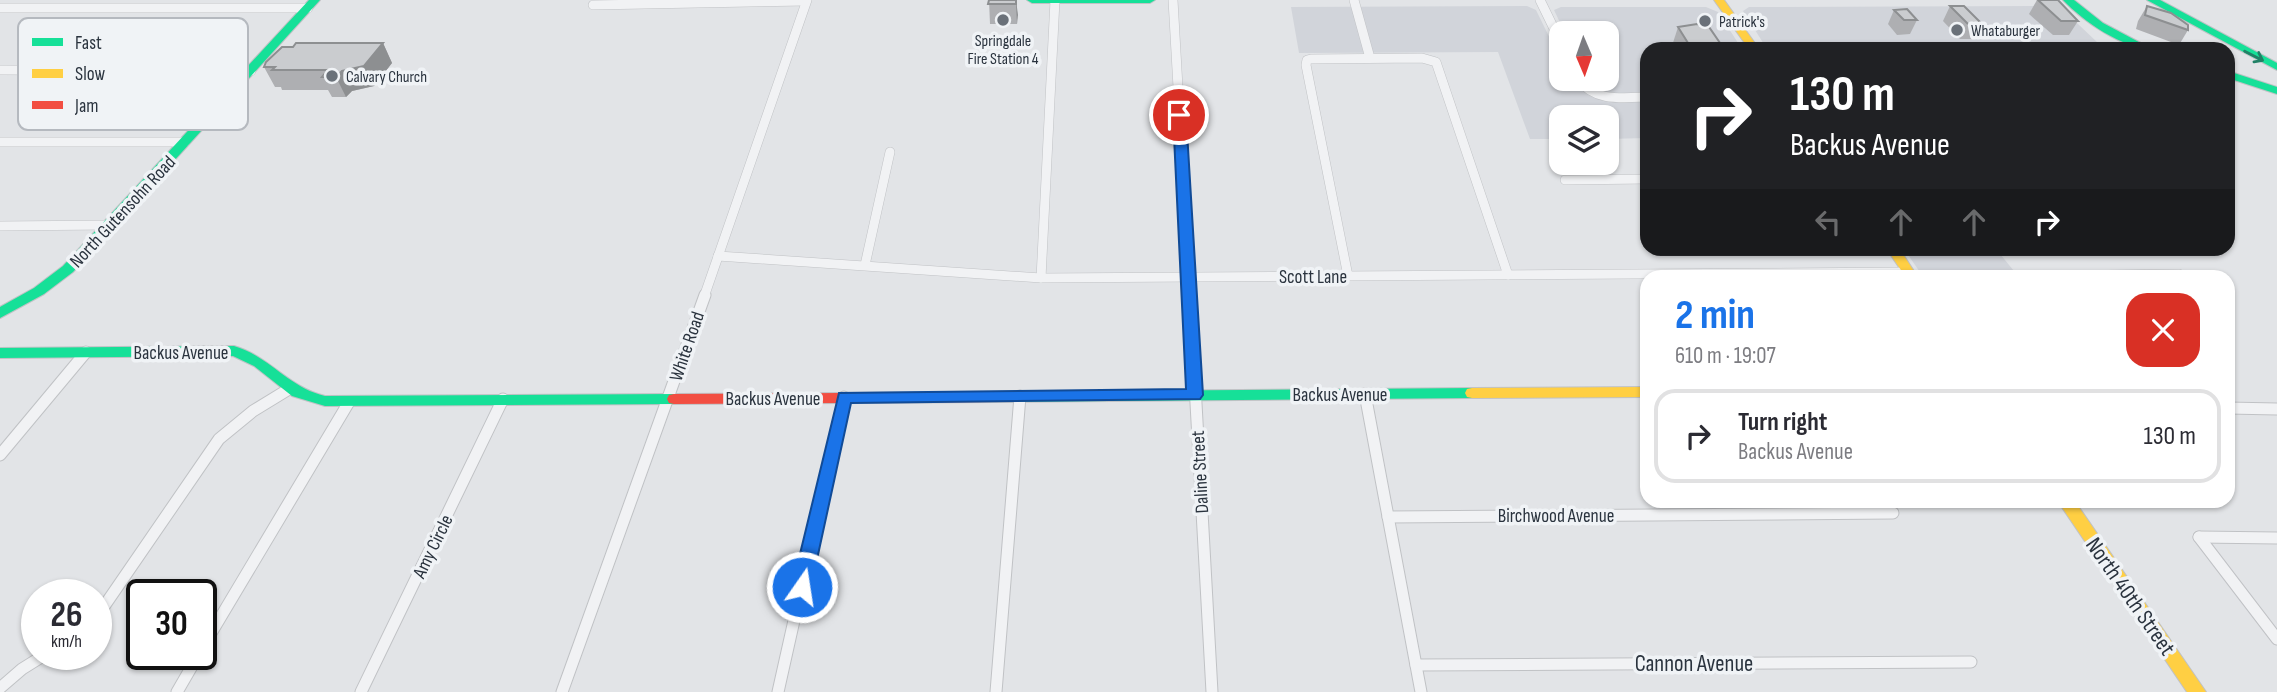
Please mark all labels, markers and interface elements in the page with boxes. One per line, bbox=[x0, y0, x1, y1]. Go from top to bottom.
marker: Springdale Fire Station 4 bbox=[995, 12, 1011, 28]
marker: Patrick's bbox=[1697, 13, 1713, 29]
place label: Patrick's bbox=[1719, 13, 1765, 32]
legend bbox=[18, 18, 248, 130]
north arrow bbox=[1549, 21, 1619, 91]
map controls bbox=[1549, 21, 1619, 175]
marker: Whataburger bbox=[1949, 22, 1965, 38]
place label: Whataburger bbox=[1971, 22, 2041, 41]
text: Fast bbox=[75, 32, 102, 55]
place label: Springdale Fire Station 4 bbox=[968, 32, 1039, 69]
one-way arrow bbox=[2243, 50, 2264, 64]
text: Slow bbox=[75, 63, 105, 86]
text: 130 m bbox=[1790, 66, 1895, 125]
marker: Calvary Church bbox=[324, 68, 340, 84]
place label: Calvary Church bbox=[346, 68, 427, 87]
icon: right bbox=[1675, 70, 1766, 161]
pin bbox=[1149, 85, 1209, 145]
text: Jam bbox=[74, 95, 98, 118]
icon: arrive bbox=[1160, 96, 1198, 134]
button: layers bbox=[1549, 105, 1619, 175]
text: Backus Avenue bbox=[1790, 126, 1950, 165]
street label: North Gutensohn Road bbox=[65, 151, 181, 273]
icon: left bbox=[1809, 203, 1847, 241]
icon: ahead bbox=[1882, 203, 1920, 241]
icon: ahead bbox=[1955, 203, 1993, 241]
icon: right bbox=[2028, 203, 2066, 241]
street label: Scott Lane bbox=[1279, 266, 1347, 289]
text: 2 min bbox=[1675, 290, 1755, 341]
button: close bbox=[2126, 293, 2200, 367]
street label: White Road bbox=[665, 309, 710, 384]
street label: Backus Avenue bbox=[134, 342, 228, 365]
text: 610 m · 19:07 bbox=[1675, 342, 1776, 370]
street label: Backus Avenue bbox=[1293, 384, 1387, 407]
street label: Backus Avenue bbox=[726, 388, 820, 411]
text: Turn right bbox=[1738, 407, 1827, 438]
icon: right bbox=[1679, 417, 1717, 455]
text: 130 m bbox=[2144, 421, 2196, 452]
street label: Daline Street bbox=[1187, 430, 1214, 514]
text: Backus Avenue bbox=[1738, 438, 1853, 466]
street label: Birchwood Avenue bbox=[1498, 505, 1614, 528]
street label: Amy Circle bbox=[408, 511, 459, 583]
street label: North 40th Street bbox=[2079, 532, 2181, 661]
position arrow bbox=[765, 550, 839, 624]
speed limit sign: 30 bbox=[126, 579, 217, 670]
text: 26 bbox=[51, 594, 82, 637]
text: km/h bbox=[51, 631, 82, 652]
street label: Cannon Avenue bbox=[1635, 650, 1753, 678]

